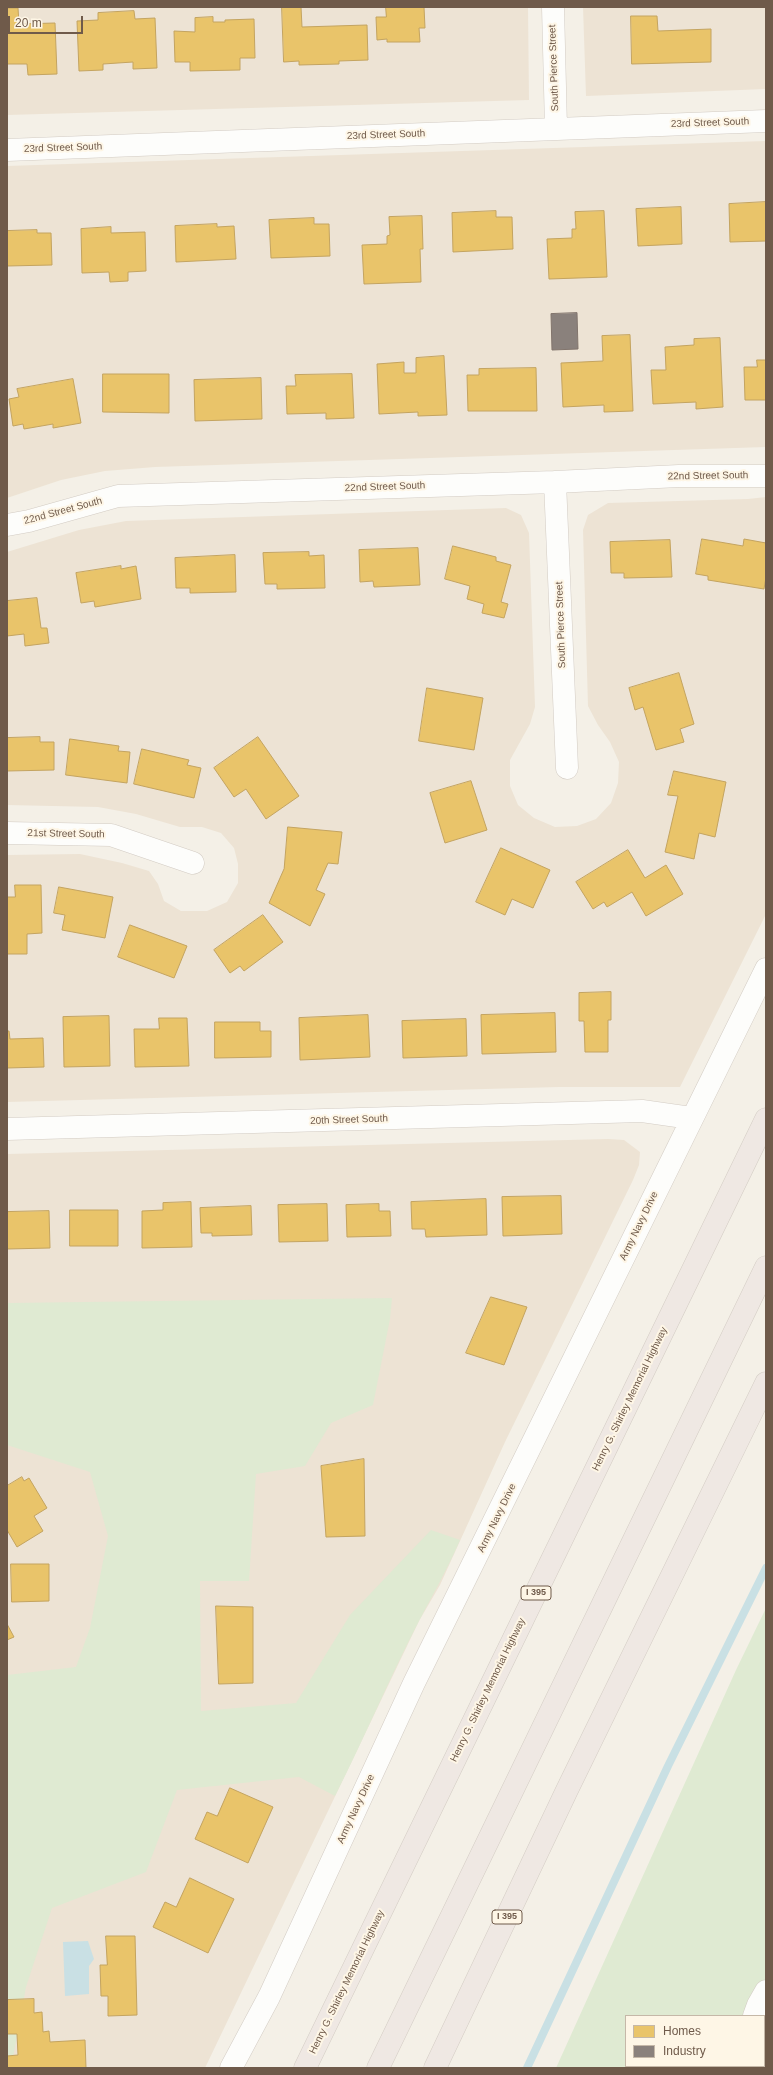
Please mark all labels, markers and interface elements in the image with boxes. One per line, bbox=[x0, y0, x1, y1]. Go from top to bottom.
scale bar bbox=[10, 8, 85, 34]
text: 20 m bbox=[15, 16, 42, 30]
street label: South Pierce Street bbox=[546, 24, 562, 112]
street label: 23rd Street South bbox=[671, 116, 749, 130]
street label: 23rd Street South bbox=[347, 128, 425, 142]
street label: 23rd Street South bbox=[24, 141, 102, 155]
street label: 22nd Street South bbox=[668, 469, 748, 483]
street label: 22nd Street South bbox=[345, 480, 425, 494]
street label: 22nd Street South bbox=[23, 495, 103, 527]
street label: South Pierce Street bbox=[553, 581, 569, 669]
street label: 21st Street South bbox=[27, 827, 105, 841]
street label: 20th Street South bbox=[310, 1113, 388, 1127]
street label: Army Navy Drive bbox=[617, 1190, 661, 1262]
street label: Henry G. Shirley Memorial Highway bbox=[590, 1325, 670, 1473]
street label: Army Navy Drive bbox=[475, 1482, 519, 1554]
road number: I 395 bbox=[521, 1586, 551, 1600]
street label: Henry G. Shirley Memorial Highway bbox=[448, 1616, 528, 1764]
street label: Army Navy Drive bbox=[335, 1772, 377, 1846]
street label: Henry G. Shirley Memorial Highway bbox=[307, 1908, 387, 2056]
road number: I 395 bbox=[492, 1910, 522, 1924]
legend bbox=[625, 2015, 765, 2067]
text: Homes bbox=[663, 2024, 701, 2038]
text: Industry bbox=[663, 2044, 706, 2058]

